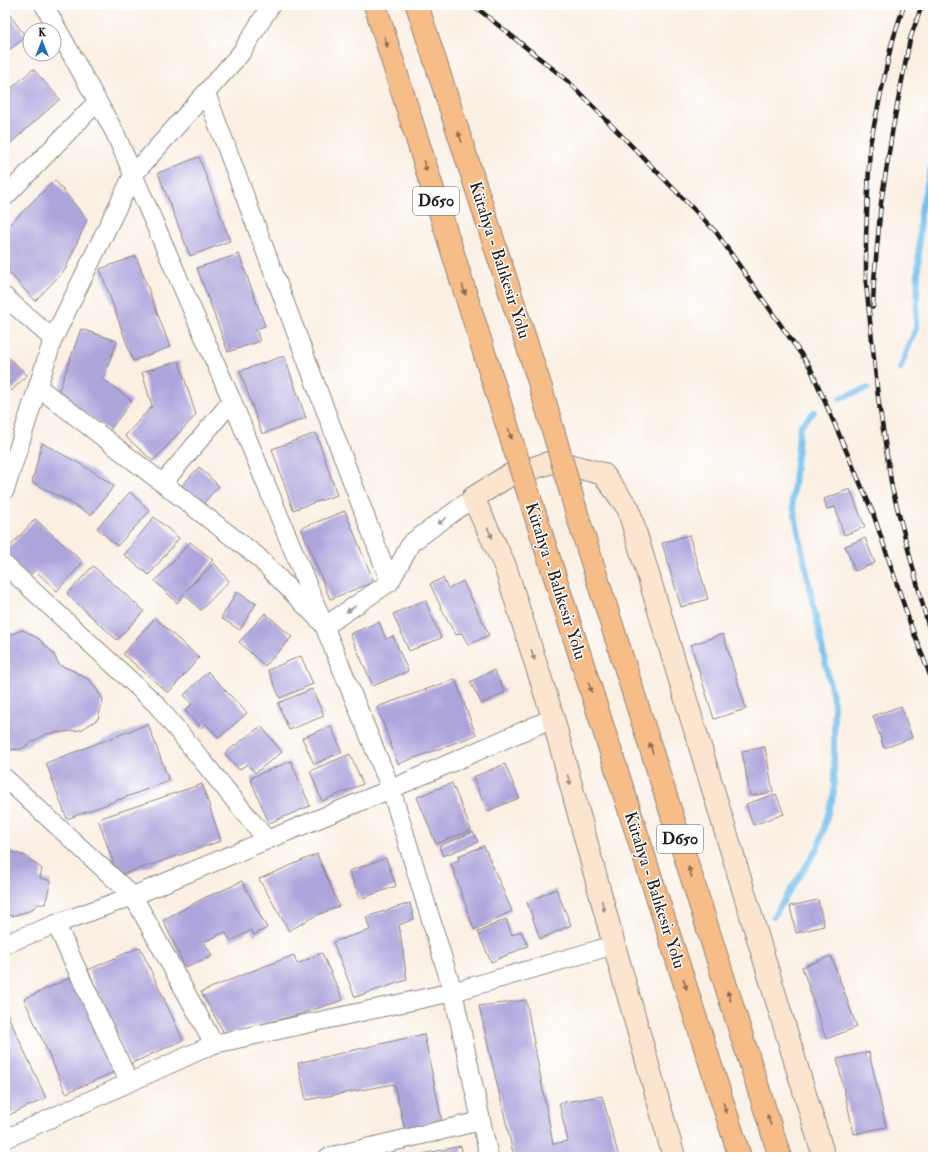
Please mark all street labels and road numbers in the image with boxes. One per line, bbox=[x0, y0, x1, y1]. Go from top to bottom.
street label: Kütahya - Balıkesir Yolu bbox=[464, 179, 535, 342]
road number: D650 bbox=[413, 187, 459, 215]
street label: Kütahya - Balıkesir Yolu bbox=[520, 500, 591, 663]
street label: Kütahya - Balıkesir Yolu bbox=[619, 809, 690, 972]
road number: D650 bbox=[657, 825, 703, 853]

